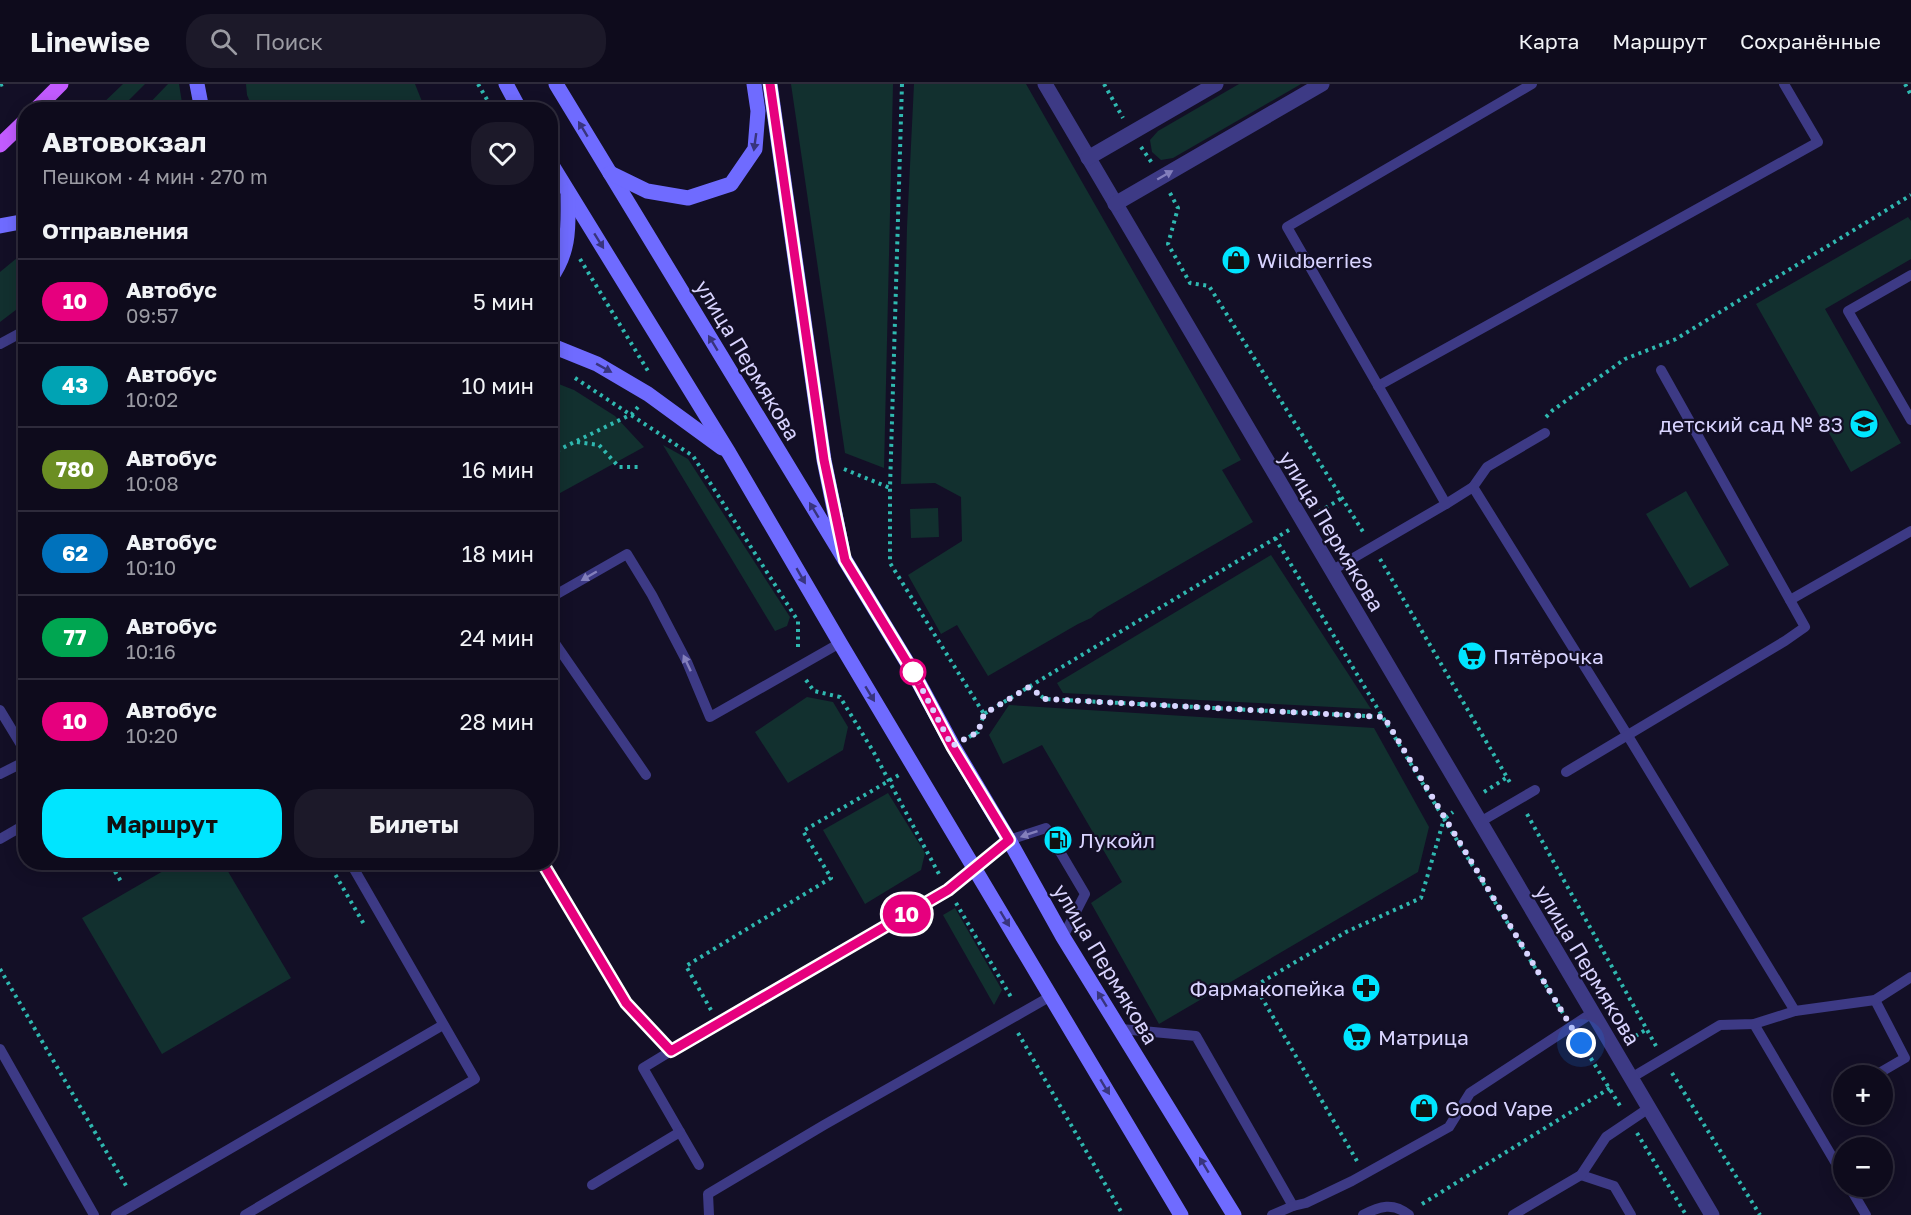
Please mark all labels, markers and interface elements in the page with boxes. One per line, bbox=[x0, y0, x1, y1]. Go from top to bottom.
search box bbox=[186, 14, 606, 68]
text: Linewise bbox=[30, 25, 150, 58]
icon: search bbox=[207, 25, 240, 58]
text: Поиск bbox=[255, 28, 323, 55]
text: Карта bbox=[1518, 28, 1579, 54]
text: Маршрут bbox=[1612, 28, 1707, 54]
text: Сохранённые bbox=[1740, 28, 1881, 54]
one-way arrow bbox=[578, 121, 589, 137]
button: heart bbox=[471, 122, 534, 185]
text: Автовокзал bbox=[42, 125, 206, 158]
one-way arrow bbox=[750, 133, 759, 152]
text: Пешком · 4 мин · 270 m bbox=[42, 164, 268, 188]
one-way arrow bbox=[1157, 169, 1173, 180]
text: Отправления bbox=[42, 217, 188, 244]
one-way arrow bbox=[593, 233, 604, 249]
shop icon: Wildberries bbox=[1220, 244, 1252, 276]
place label: Wildberries bbox=[1257, 247, 1373, 273]
street label: улица Пермякова bbox=[690, 275, 806, 445]
text: Автобус bbox=[126, 276, 217, 303]
text: 10 bbox=[63, 288, 87, 314]
text: 5 мин bbox=[473, 288, 534, 315]
text: 09:57 bbox=[126, 303, 179, 327]
one-way arrow bbox=[708, 335, 719, 351]
text: Автобус bbox=[126, 360, 217, 387]
one-way arrow bbox=[596, 363, 612, 374]
text: 43 bbox=[62, 372, 88, 398]
text: 10 мин bbox=[462, 372, 534, 399]
text: 10:02 bbox=[126, 387, 178, 411]
school or university icon: детский сад № 83 bbox=[1848, 408, 1880, 440]
place label: детский сад № 83 bbox=[1659, 411, 1843, 437]
text: Автобус bbox=[126, 444, 217, 471]
street label: улица Пермякова bbox=[1274, 446, 1390, 616]
text: 780 bbox=[56, 456, 94, 482]
text: 16 мин bbox=[462, 456, 534, 483]
text: 10:08 bbox=[126, 471, 179, 495]
one-way arrow bbox=[809, 502, 820, 518]
text: Автобус bbox=[126, 528, 217, 555]
text: 62 bbox=[62, 540, 88, 566]
text: 18 мин bbox=[462, 540, 534, 567]
text: 10:10 bbox=[126, 555, 176, 579]
one-way arrow bbox=[796, 568, 806, 585]
one-way arrow bbox=[580, 571, 597, 581]
text: Автобус bbox=[126, 612, 217, 639]
text: 77 bbox=[64, 624, 86, 650]
text: 24 мин bbox=[460, 624, 534, 651]
text: 10:16 bbox=[126, 639, 176, 663]
supermarket icon: Пятёрочка bbox=[1456, 640, 1488, 672]
place label: Пятёрочка bbox=[1493, 643, 1604, 669]
one-way arrow bbox=[682, 653, 692, 671]
unlabelled marker bbox=[900, 659, 926, 685]
one-way arrow bbox=[865, 686, 876, 702]
text: Автобус bbox=[126, 696, 217, 723]
text: 10 bbox=[63, 708, 87, 734]
text: 28 мин bbox=[460, 708, 534, 735]
text: 10:20 bbox=[126, 723, 178, 747]
button: Маршрут bbox=[42, 789, 282, 858]
button: Билеты bbox=[294, 789, 534, 858]
fuel station icon: Лукойл bbox=[1042, 824, 1074, 856]
place label: Лукойл bbox=[1079, 827, 1155, 853]
one-way arrow bbox=[1020, 830, 1038, 839]
street label: улица Пермякова bbox=[1048, 879, 1164, 1049]
street label: улица Пермякова bbox=[1530, 880, 1646, 1050]
line badge: 10 bbox=[880, 894, 934, 934]
text: 10 bbox=[895, 901, 919, 927]
one-way arrow bbox=[1000, 911, 1011, 927]
pharmacy icon: Фармакопейка bbox=[1350, 972, 1382, 1004]
place label: Фармакопейка bbox=[1190, 975, 1345, 1001]
one-way arrow bbox=[1096, 991, 1107, 1007]
supermarket icon: Матрица bbox=[1341, 1021, 1373, 1053]
place label: Матрица bbox=[1378, 1024, 1469, 1050]
your location bbox=[1566, 1028, 1596, 1058]
map controls bbox=[1833, 1065, 1893, 1197]
button: + bbox=[1833, 1065, 1893, 1125]
one-way arrow bbox=[1100, 1079, 1110, 1096]
shop icon: Good Vape bbox=[1408, 1092, 1440, 1124]
place label: Good Vape bbox=[1445, 1095, 1553, 1121]
button: − bbox=[1833, 1137, 1893, 1197]
one-way arrow bbox=[1198, 1157, 1209, 1173]

